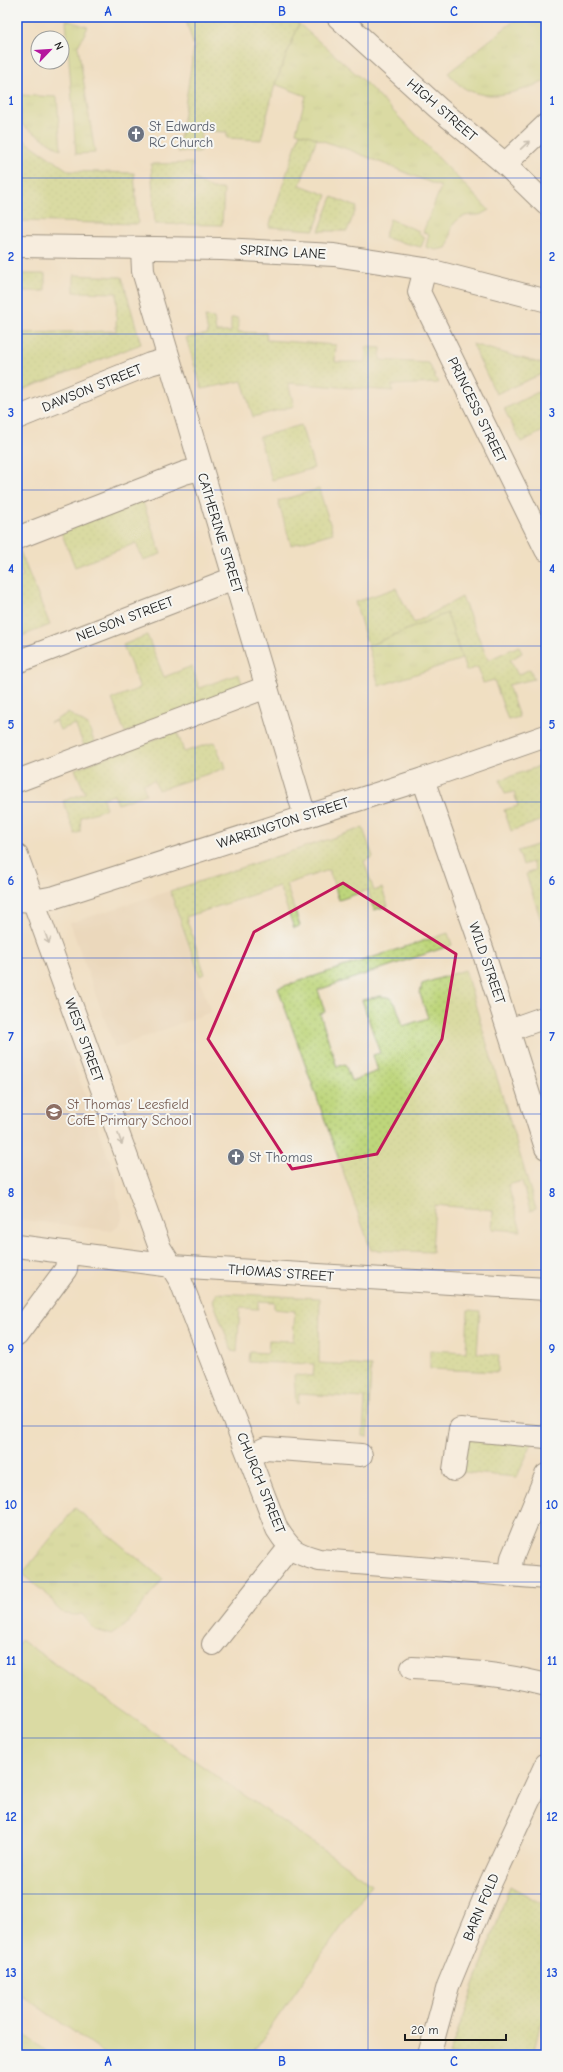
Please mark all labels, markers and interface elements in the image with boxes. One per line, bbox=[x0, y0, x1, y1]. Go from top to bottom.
text: A bbox=[104, 4, 112, 19]
text: B bbox=[278, 4, 286, 19]
text: C bbox=[450, 4, 458, 19]
north arrow bbox=[30, 30, 70, 70]
text: N bbox=[51, 40, 66, 52]
street label: HIGH STREET bbox=[403, 75, 481, 146]
text: 1 bbox=[8, 93, 14, 108]
text: 1 bbox=[549, 93, 555, 108]
place label: St Edwards RC Church bbox=[149, 118, 215, 151]
church icon: St Edwards RC Church bbox=[126, 124, 146, 144]
one-way arrow bbox=[520, 140, 530, 149]
street label: SPRING LANE bbox=[240, 241, 326, 263]
text: 2 bbox=[8, 249, 14, 264]
text: 2 bbox=[549, 249, 555, 264]
street label: PRINCESS STREET bbox=[444, 354, 510, 466]
street label: DAWSON STREET bbox=[39, 360, 145, 416]
text: 3 bbox=[8, 405, 14, 420]
text: 3 bbox=[549, 405, 555, 420]
street label: CATHERINE STREET bbox=[194, 471, 247, 596]
text: 4 bbox=[8, 561, 14, 576]
text: 4 bbox=[549, 561, 555, 576]
street label: NELSON STREET bbox=[74, 592, 177, 645]
text: 5 bbox=[8, 717, 15, 732]
text: 5 bbox=[549, 717, 556, 732]
street label: WARRINGTON STREET bbox=[215, 793, 352, 852]
text: 6 bbox=[8, 873, 15, 888]
text: 6 bbox=[549, 873, 556, 888]
street label: WILD STREET bbox=[465, 920, 509, 1007]
one-way arrow bbox=[43, 931, 51, 943]
street label: WEST STREET bbox=[61, 996, 107, 1085]
text: 7 bbox=[8, 1029, 14, 1044]
text: 7 bbox=[549, 1029, 555, 1044]
place label: St Thomas' Leesfield CofE Primary School bbox=[67, 1096, 192, 1129]
school or university icon: St Thomas' Leesfield CofE Primary School bbox=[44, 1102, 64, 1122]
one-way arrow bbox=[117, 1132, 125, 1144]
church icon: St Thomas bbox=[226, 1147, 246, 1167]
place label: St Thomas bbox=[249, 1149, 312, 1166]
text: 8 bbox=[8, 1185, 14, 1200]
text: 8 bbox=[549, 1185, 555, 1200]
street label: THOMAS STREET bbox=[227, 1261, 335, 1285]
text: 9 bbox=[8, 1341, 15, 1356]
text: 9 bbox=[549, 1341, 556, 1356]
street label: CHURCH STREET bbox=[233, 1430, 289, 1537]
text: 10 bbox=[5, 1497, 17, 1512]
text: 10 bbox=[546, 1497, 558, 1512]
text: 11 bbox=[6, 1653, 16, 1668]
text: 11 bbox=[547, 1653, 557, 1668]
text: 12 bbox=[5, 1809, 17, 1824]
text: 12 bbox=[546, 1809, 558, 1824]
street label: BARN FOLD bbox=[459, 1871, 503, 1943]
text: 13 bbox=[5, 1965, 17, 1980]
text: 13 bbox=[546, 1965, 558, 1980]
scale bar bbox=[405, 2016, 506, 2042]
text: 20 m bbox=[411, 2023, 439, 2037]
text: A bbox=[104, 2054, 112, 2069]
text: B bbox=[278, 2054, 286, 2069]
text: C bbox=[450, 2054, 458, 2069]

